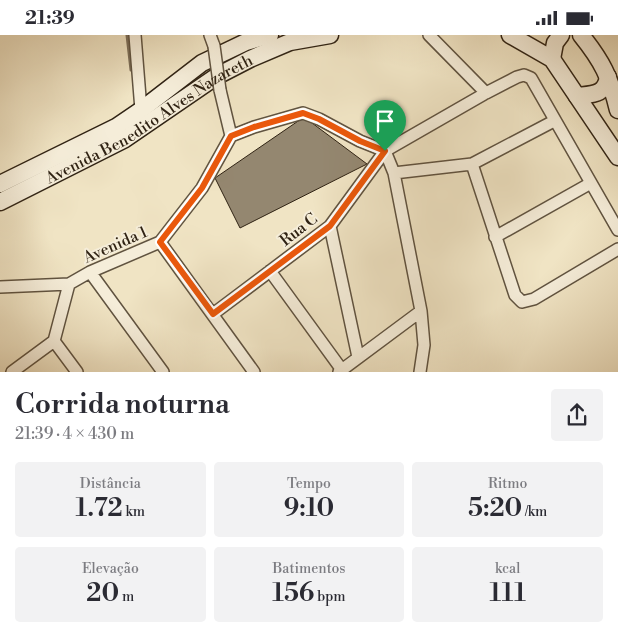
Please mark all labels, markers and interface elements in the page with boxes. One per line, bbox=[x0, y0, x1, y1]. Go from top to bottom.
text: 21:39 bbox=[25, 6, 75, 30]
street label: Avenida Benedito Alves Nazareth bbox=[41, 50, 257, 189]
pin bbox=[364, 100, 406, 151]
icon: arrive bbox=[371, 107, 399, 135]
street label: Rua C bbox=[276, 209, 322, 251]
street label: Avenida 1 bbox=[79, 222, 151, 268]
text: Corrida noturna bbox=[15, 387, 230, 422]
button: share bbox=[551, 389, 603, 441]
text: 21:39 · 4 × 430 m bbox=[15, 424, 134, 444]
text: Distância bbox=[80, 475, 141, 493]
text: Tempo bbox=[287, 475, 331, 493]
text: Ritmo bbox=[488, 475, 527, 493]
text: 1.72 bbox=[76, 493, 123, 524]
text: 9:10 bbox=[284, 493, 334, 524]
text: 5:20 bbox=[468, 493, 522, 524]
text: km bbox=[123, 503, 145, 521]
text: /km bbox=[522, 503, 547, 521]
text: Elevação bbox=[82, 560, 139, 578]
text: Batimentos bbox=[273, 560, 345, 578]
text: kcal bbox=[495, 560, 520, 578]
text: 20 bbox=[86, 578, 119, 609]
text: 156 bbox=[272, 578, 314, 609]
text: 111 bbox=[489, 578, 526, 609]
text: m bbox=[119, 588, 134, 606]
text: bpm bbox=[314, 588, 346, 606]

